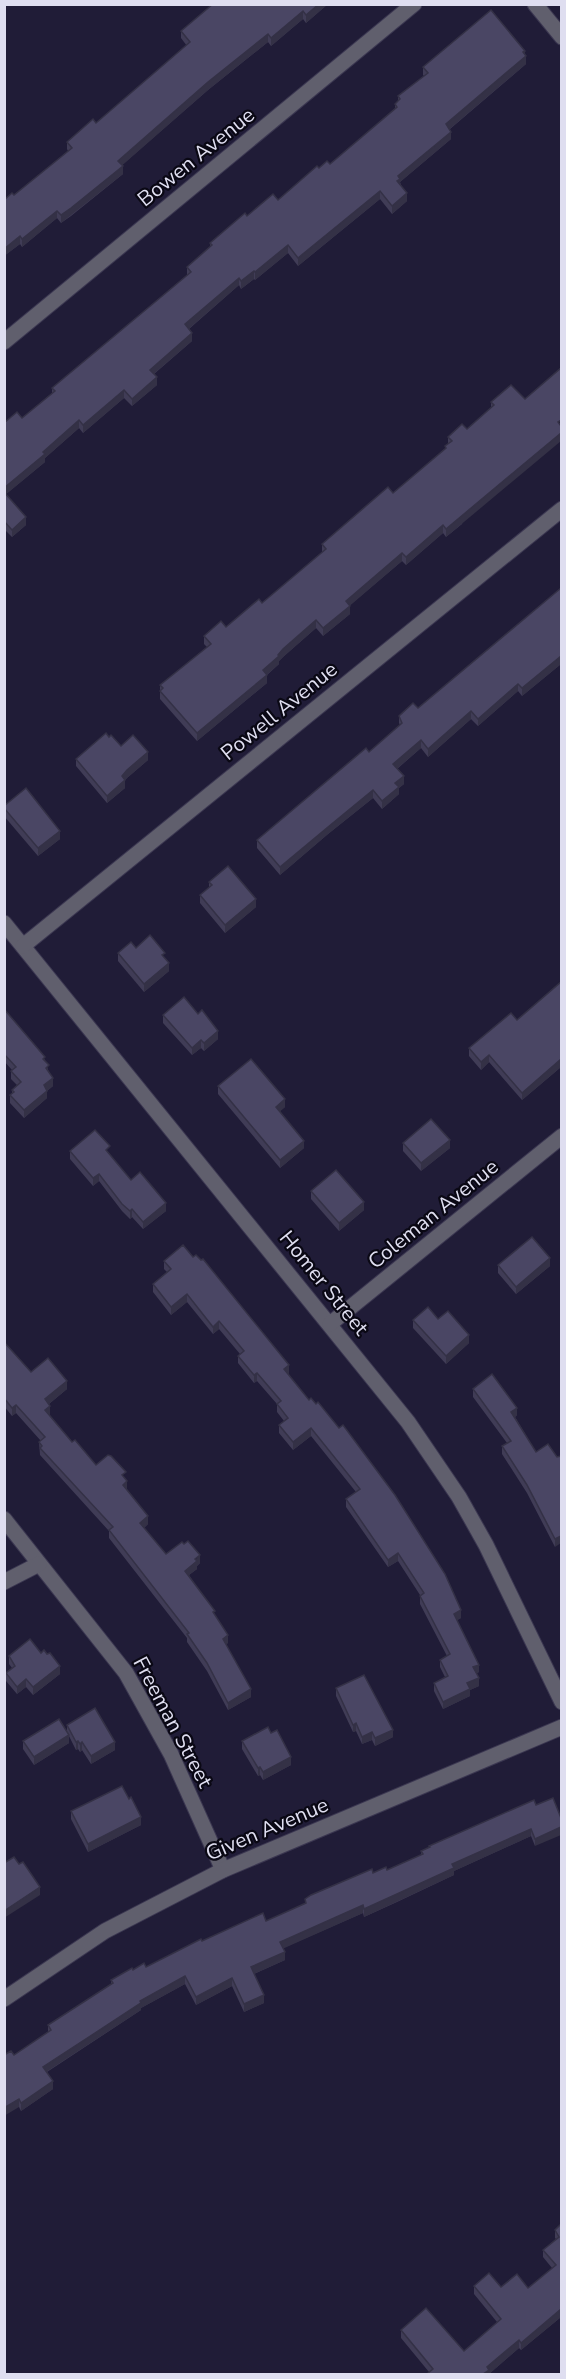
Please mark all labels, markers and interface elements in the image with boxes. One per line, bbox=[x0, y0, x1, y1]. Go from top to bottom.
street label: Bowen Avenue bbox=[132, 101, 260, 213]
street label: Powell Avenue bbox=[215, 655, 343, 767]
street label: Coleman Avenue bbox=[362, 1153, 504, 1275]
street label: Homer Street bbox=[273, 1225, 375, 1342]
street label: Freeman Street bbox=[127, 1652, 220, 1793]
street label: Given Avenue bbox=[201, 1791, 333, 1867]

